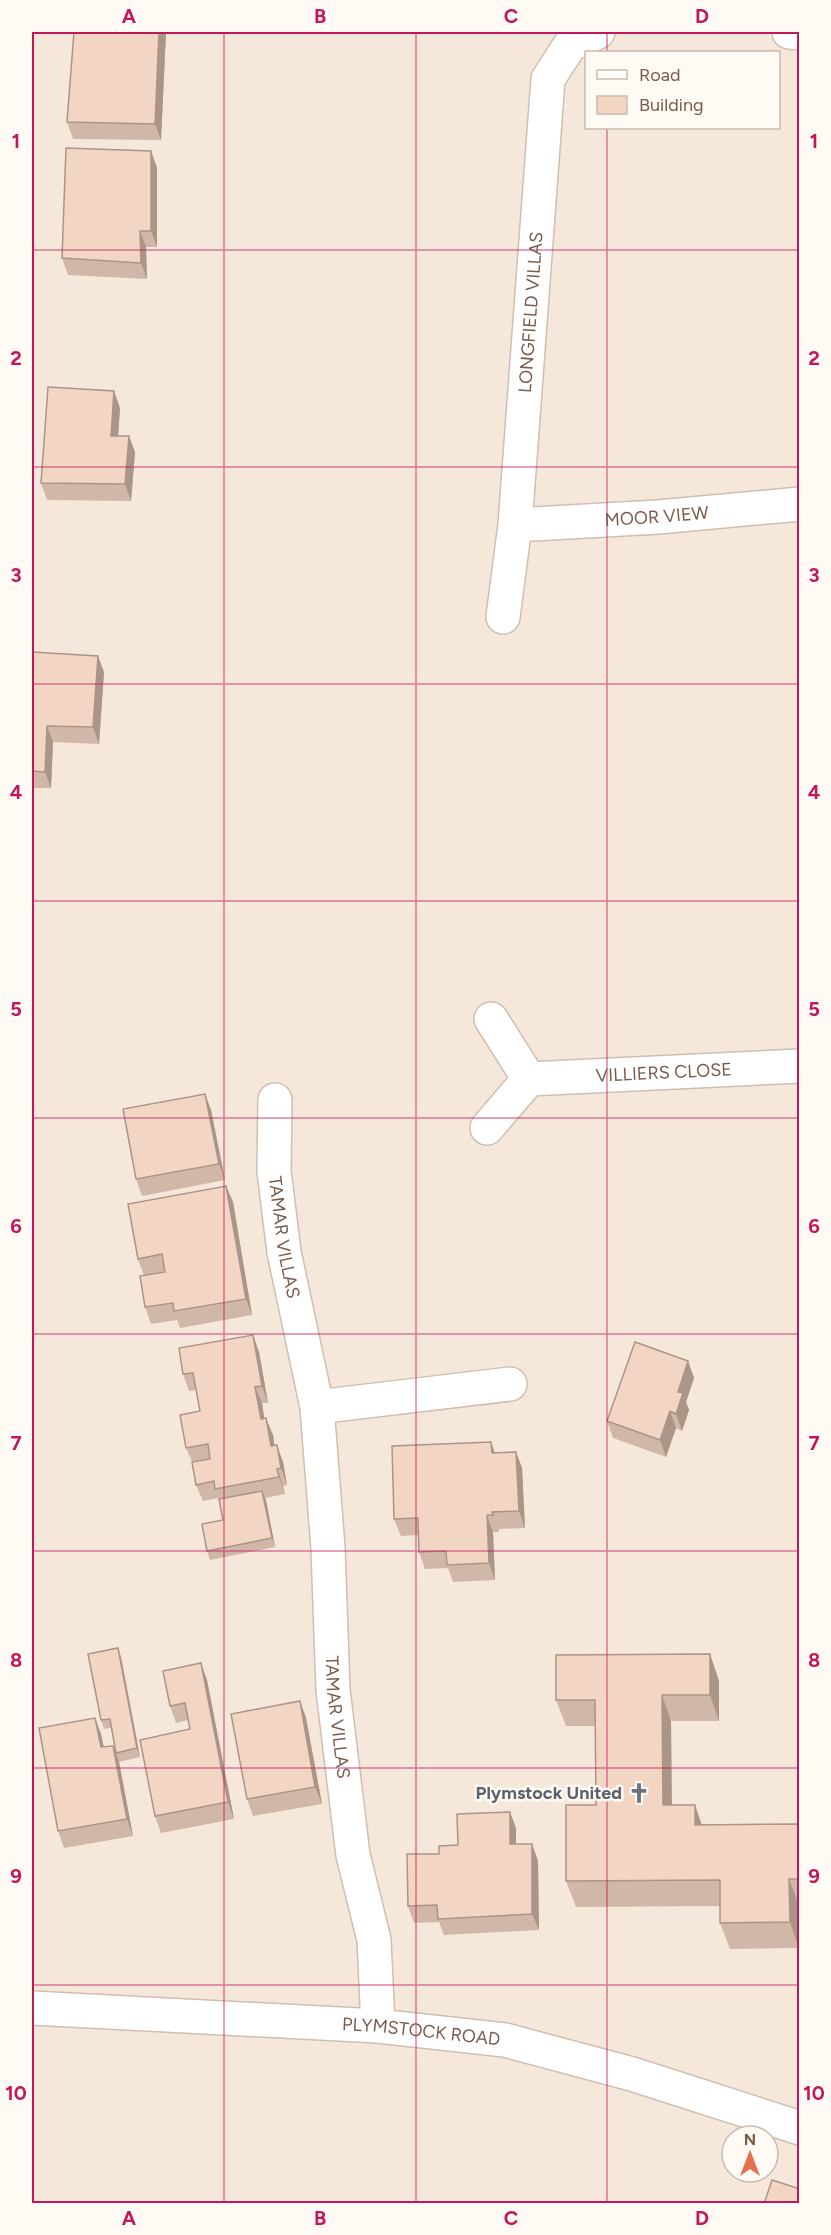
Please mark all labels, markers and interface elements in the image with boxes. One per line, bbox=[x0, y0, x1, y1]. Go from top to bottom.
text: A bbox=[122, 4, 137, 28]
text: B bbox=[314, 4, 326, 28]
text: C bbox=[504, 4, 518, 28]
text: D bbox=[695, 4, 709, 28]
legend bbox=[585, 51, 780, 129]
text: Road bbox=[639, 64, 680, 86]
text: Building bbox=[639, 94, 704, 116]
text: 1 bbox=[12, 129, 20, 153]
text: 1 bbox=[810, 129, 818, 153]
street label: LONGFIELD VILLAS bbox=[514, 231, 548, 394]
text: 2 bbox=[10, 346, 22, 370]
text: 2 bbox=[808, 346, 820, 370]
street label: MOOR VIEW bbox=[604, 501, 710, 531]
text: 3 bbox=[10, 563, 22, 587]
text: 3 bbox=[808, 563, 820, 587]
text: 4 bbox=[10, 780, 23, 804]
text: 4 bbox=[808, 780, 821, 804]
text: 5 bbox=[10, 997, 22, 1021]
text: 5 bbox=[808, 997, 820, 1021]
street label: VILLIERS CLOSE bbox=[595, 1058, 732, 1087]
street label: TAMAR VILLAS bbox=[264, 1175, 305, 1300]
text: 6 bbox=[10, 1214, 22, 1238]
text: 6 bbox=[808, 1214, 820, 1238]
text: 7 bbox=[10, 1431, 22, 1455]
text: 7 bbox=[808, 1431, 820, 1455]
text: 8 bbox=[10, 1648, 22, 1672]
text: 8 bbox=[808, 1648, 820, 1672]
street label: TAMAR VILLAS bbox=[321, 1655, 355, 1780]
church icon: Plymstock United bbox=[627, 1781, 651, 1805]
place label: Plymstock United bbox=[476, 1782, 622, 1804]
text: 9 bbox=[10, 1864, 22, 1888]
text: 9 bbox=[808, 1864, 820, 1888]
street label: PLYMSTOCK ROAD bbox=[342, 2013, 501, 2050]
text: 10 bbox=[5, 2081, 27, 2105]
text: 10 bbox=[803, 2081, 825, 2105]
north arrow bbox=[720, 2124, 780, 2184]
text: N bbox=[744, 2130, 756, 2149]
text: A bbox=[122, 2206, 137, 2230]
text: B bbox=[314, 2206, 326, 2230]
text: C bbox=[504, 2206, 518, 2230]
text: D bbox=[695, 2206, 709, 2230]

